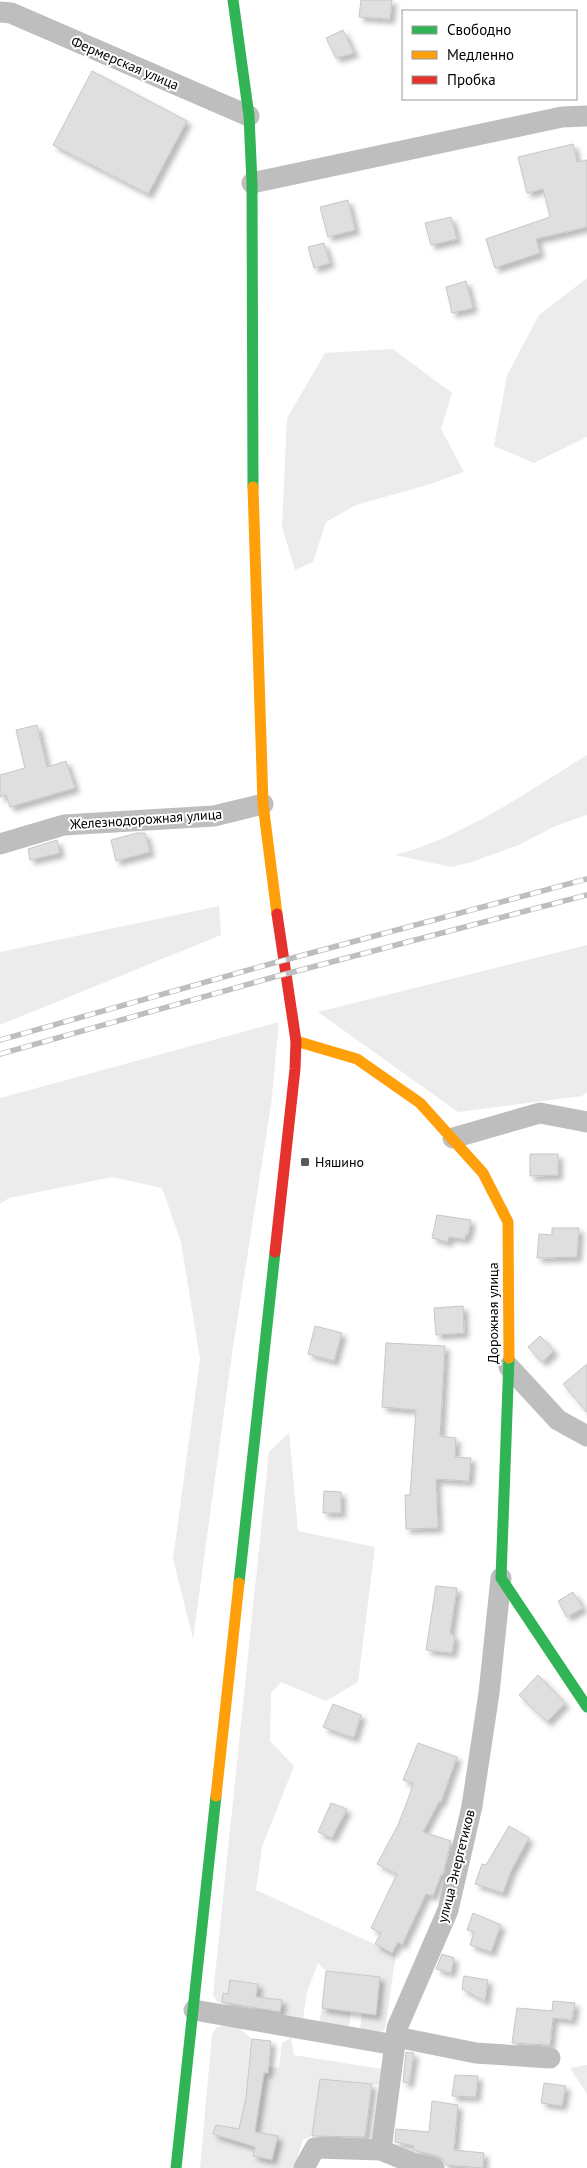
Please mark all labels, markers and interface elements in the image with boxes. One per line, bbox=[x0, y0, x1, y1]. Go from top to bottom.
legend bbox=[402, 10, 577, 100]
text: Свободно bbox=[447, 20, 511, 39]
street label: Фермерская улица bbox=[68, 32, 182, 94]
text: Медленно bbox=[447, 45, 514, 64]
text: Пробка bbox=[447, 70, 496, 89]
street label: Железнодорожная улица bbox=[68, 805, 223, 833]
place label: Няшино bbox=[315, 1153, 364, 1171]
marker: Няшино bbox=[299, 1156, 311, 1168]
street label: Дорожная улица bbox=[484, 1262, 502, 1364]
street label: улица Энергетиков bbox=[433, 1808, 479, 1924]

